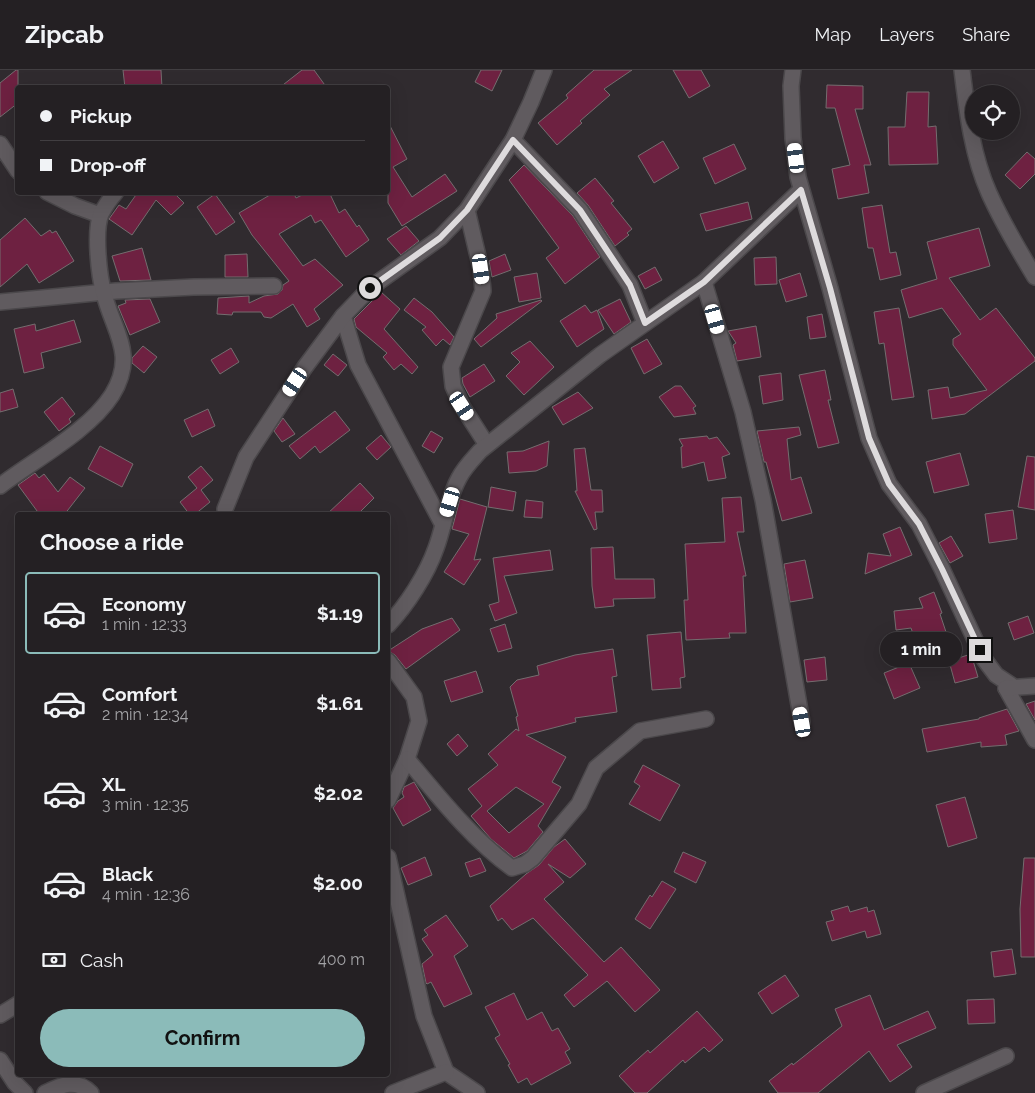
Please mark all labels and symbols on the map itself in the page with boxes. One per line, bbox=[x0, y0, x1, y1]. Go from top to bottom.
car bbox=[786, 142, 805, 174]
car bbox=[471, 253, 490, 285]
route start bbox=[359, 277, 381, 299]
car bbox=[703, 303, 726, 335]
car bbox=[280, 365, 309, 399]
car bbox=[447, 389, 476, 423]
car bbox=[438, 485, 461, 519]
callout: 1 min bbox=[880, 632, 962, 668]
route end bbox=[969, 639, 991, 661]
car bbox=[792, 706, 811, 738]

